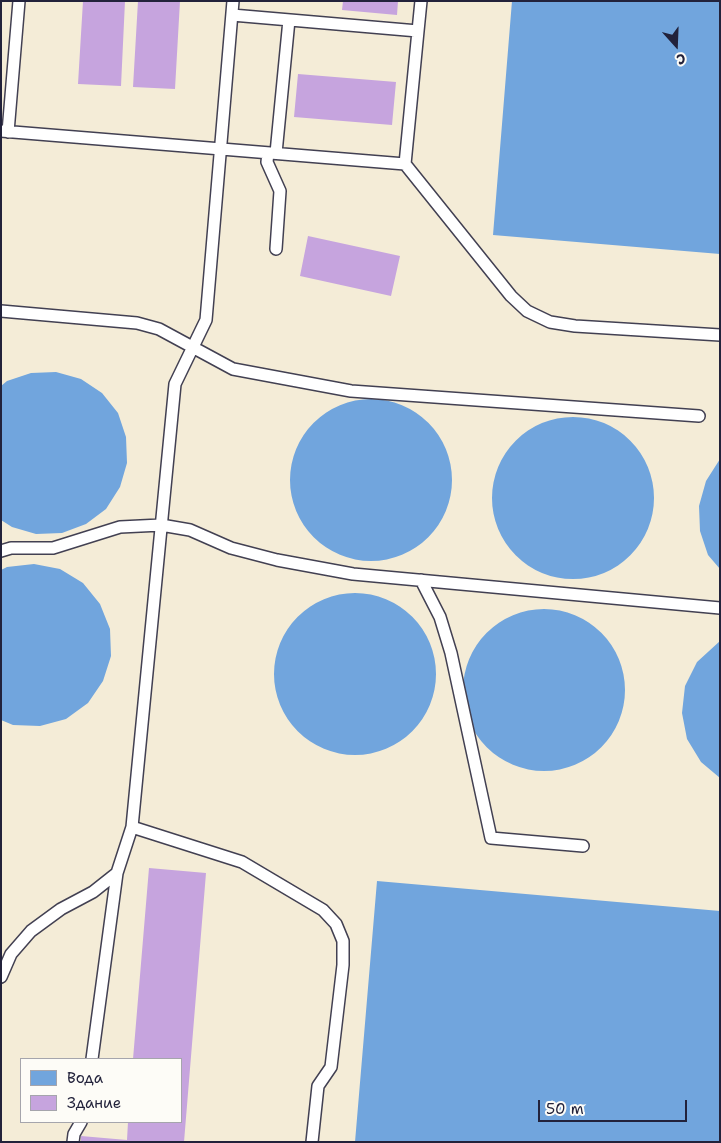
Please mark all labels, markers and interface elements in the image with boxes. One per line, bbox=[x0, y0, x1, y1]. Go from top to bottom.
north arrow bbox=[651, 20, 701, 70]
text: С bbox=[674, 49, 688, 69]
legend bbox=[20, 1058, 182, 1123]
text: Вода bbox=[67, 1068, 103, 1088]
scale bar bbox=[541, 1090, 690, 1122]
text: Здание bbox=[67, 1093, 121, 1113]
text: 50 m bbox=[546, 1099, 584, 1119]

